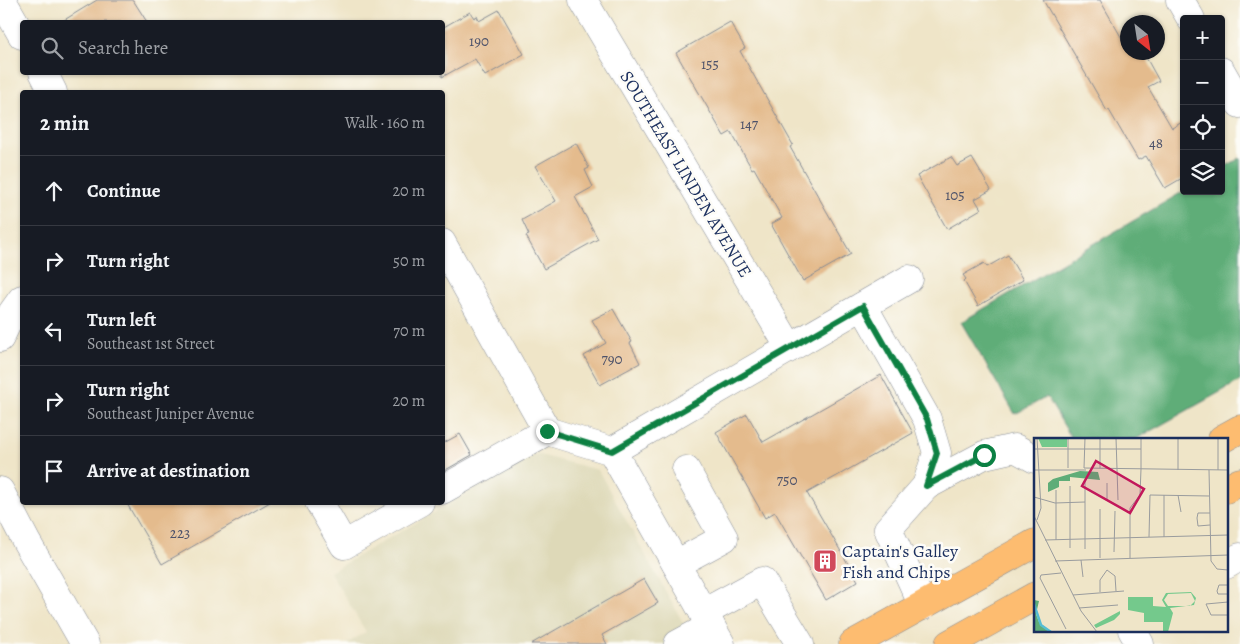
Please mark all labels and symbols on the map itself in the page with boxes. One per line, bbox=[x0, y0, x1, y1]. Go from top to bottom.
north arrow bbox=[1120, 15, 1165, 60]
house number: 190 bbox=[469, 31, 489, 51]
house number: 155 bbox=[701, 54, 719, 74]
street label: SOUTHEAST LINDEN AVENUE bbox=[615, 66, 757, 282]
house number: 147 bbox=[740, 114, 759, 134]
house number: 48 bbox=[1149, 133, 1163, 153]
house number: 105 bbox=[945, 185, 965, 205]
house number: 790 bbox=[601, 349, 623, 369]
route end bbox=[536, 420, 559, 443]
inset map bbox=[1034, 438, 1228, 632]
route start bbox=[973, 444, 996, 467]
house number: 750 bbox=[777, 470, 797, 490]
house number: 223 bbox=[170, 523, 190, 543]
place label: Captain's Galley Fish and Chips bbox=[842, 539, 959, 584]
building icon: Captain's Galley Fish and Chips bbox=[812, 548, 838, 574]

